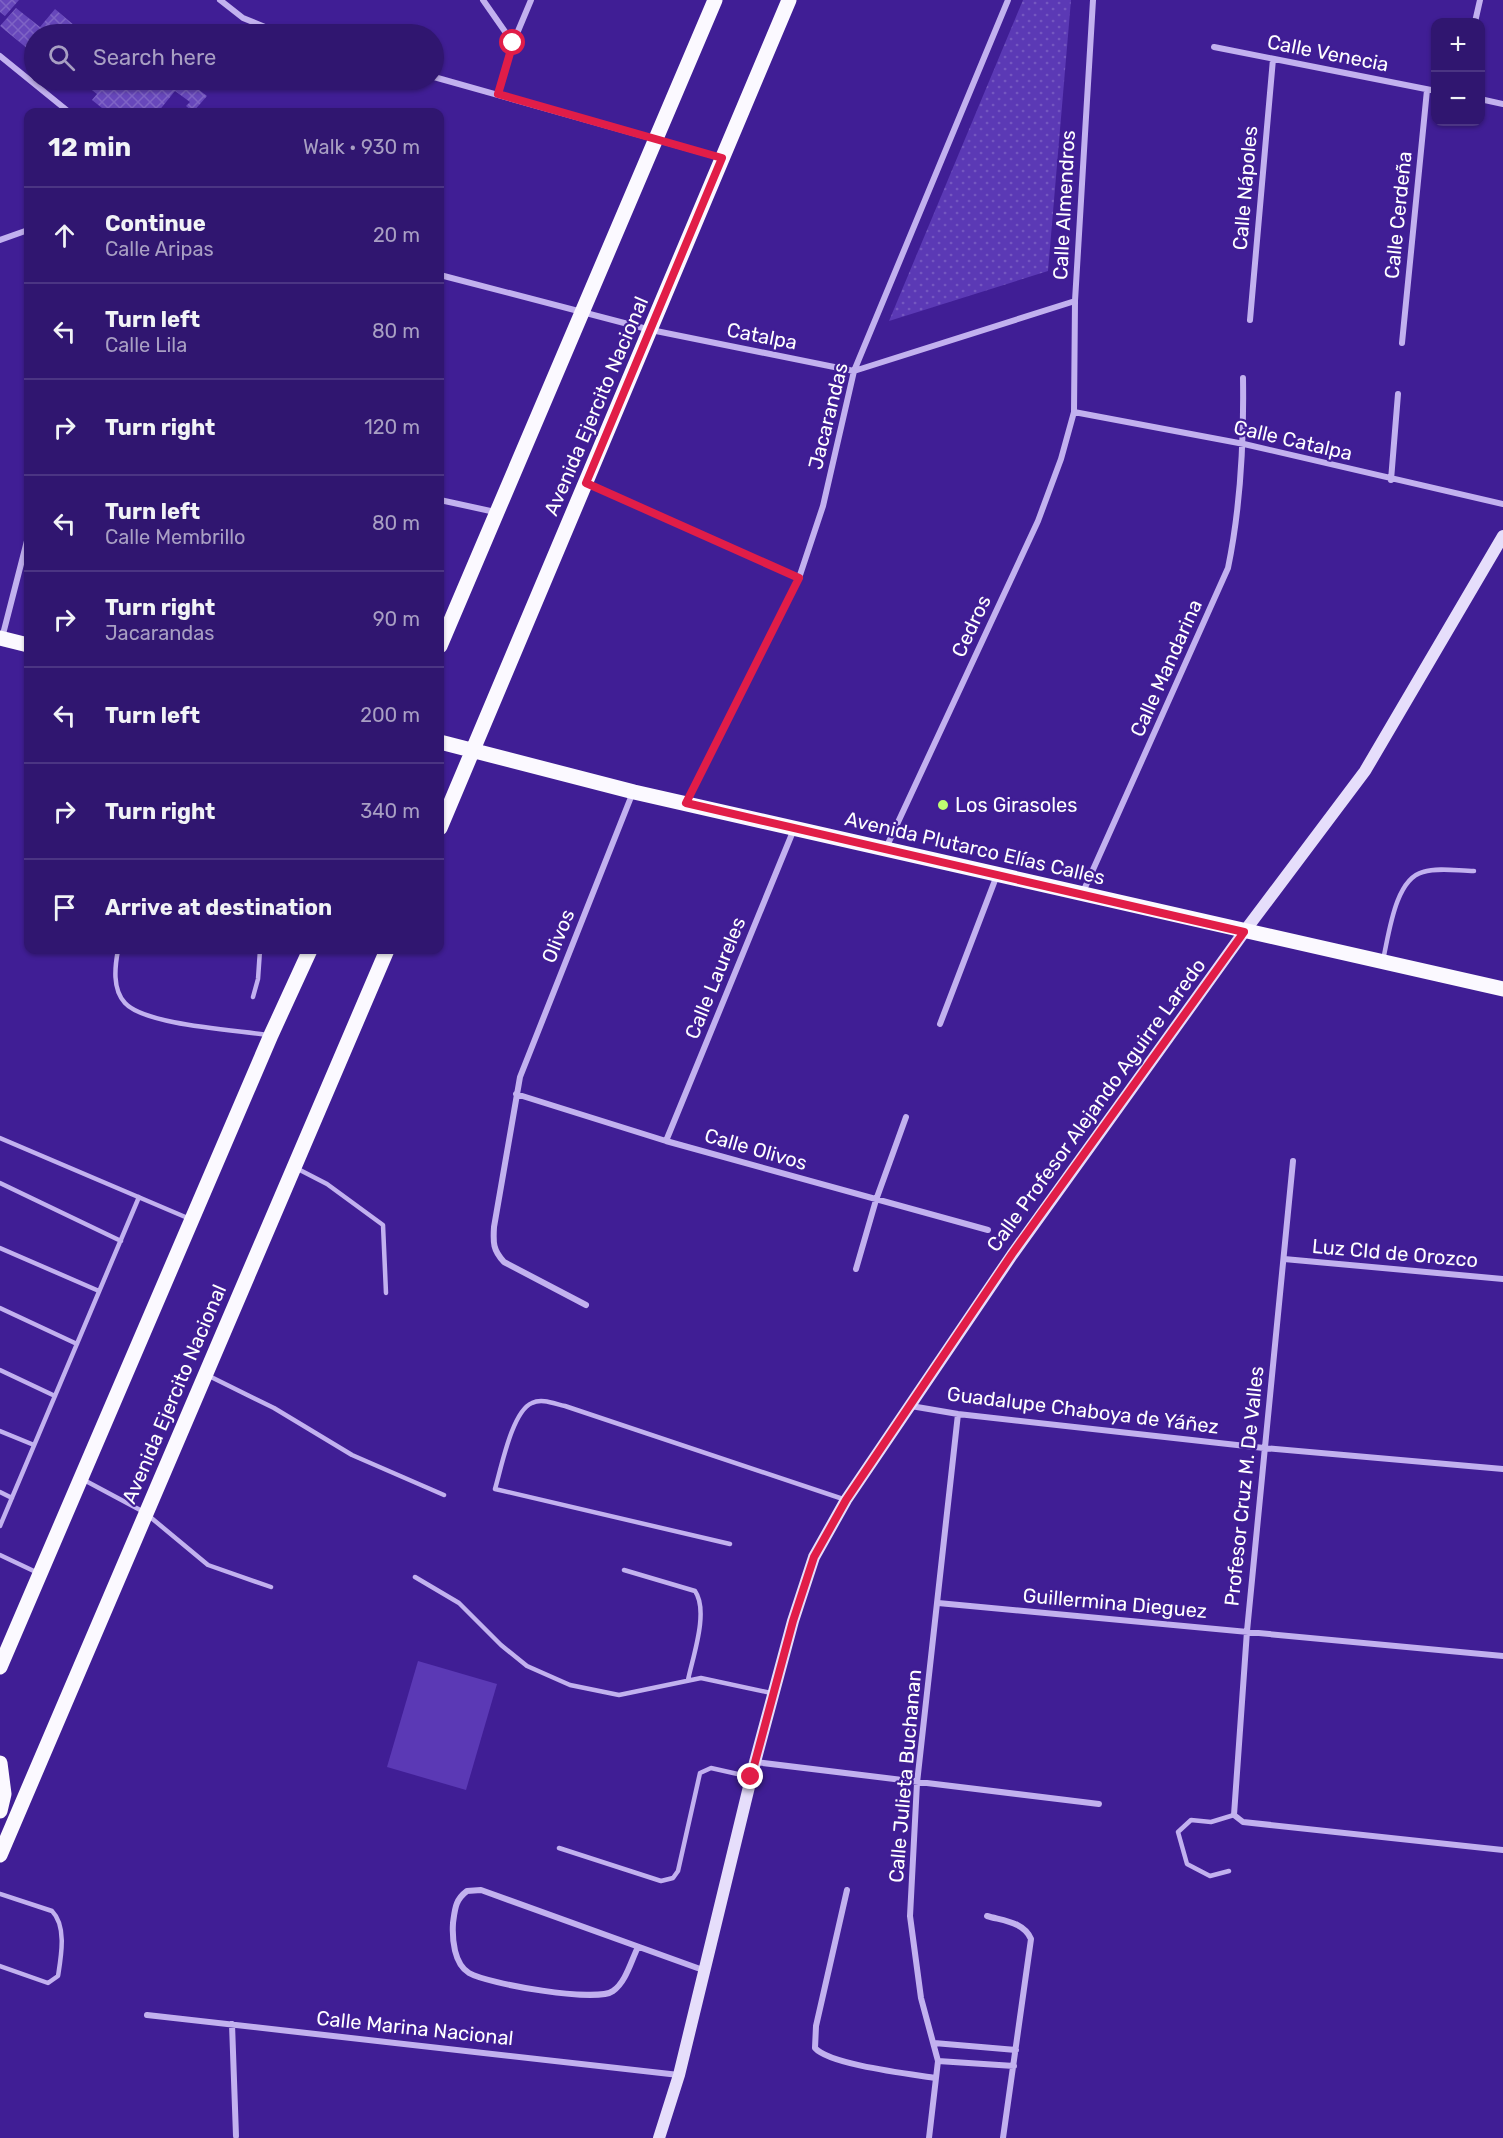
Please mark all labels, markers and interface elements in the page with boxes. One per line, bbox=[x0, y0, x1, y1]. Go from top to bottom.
map controls bbox=[1431, 18, 1485, 126]
button: + bbox=[1431, 18, 1485, 72]
search box bbox=[24, 24, 444, 90]
route start bbox=[499, 29, 525, 55]
street label: Calle Venecia bbox=[1265, 29, 1391, 77]
icon: search bbox=[45, 41, 78, 74]
text: Search here bbox=[93, 44, 216, 71]
button: − bbox=[1431, 72, 1485, 126]
street label: Calle Nápoles bbox=[1228, 125, 1262, 251]
street label: Calle Almendros bbox=[1048, 129, 1080, 281]
text: 12 min bbox=[48, 132, 131, 163]
text: Walk · 930 m bbox=[303, 135, 420, 159]
street label: Calle Cerdeña bbox=[1379, 150, 1417, 280]
text: Continue bbox=[105, 210, 206, 237]
icon: ahead bbox=[48, 219, 81, 252]
text: 20 m bbox=[373, 223, 420, 247]
text: Calle Aripas bbox=[105, 237, 214, 261]
street label: Avenida Ejercito Nacional bbox=[539, 293, 653, 519]
text: Turn left bbox=[105, 306, 200, 333]
icon: left bbox=[48, 315, 81, 348]
street label: Catalpa bbox=[725, 317, 799, 355]
text: 80 m bbox=[372, 319, 420, 343]
text: Calle Lila bbox=[105, 333, 187, 357]
street label: Jacarandas bbox=[803, 360, 853, 472]
icon: right bbox=[48, 411, 81, 444]
text: Turn right bbox=[105, 414, 215, 441]
text: 120 m bbox=[364, 415, 420, 439]
street label: Calle Catalpa bbox=[1231, 415, 1355, 465]
text: Turn left bbox=[105, 498, 200, 525]
icon: left bbox=[48, 507, 81, 540]
text: 80 m bbox=[372, 511, 420, 535]
text: Calle Membrillo bbox=[105, 525, 246, 549]
street label: Cedros bbox=[946, 591, 996, 661]
text: Turn right bbox=[105, 594, 215, 621]
street label: Calle Mandarina bbox=[1125, 596, 1207, 740]
icon: right bbox=[48, 603, 81, 636]
text: 90 m bbox=[373, 607, 420, 631]
text: Jacarandas bbox=[105, 621, 214, 645]
icon: left bbox=[48, 699, 81, 732]
text: Turn left bbox=[105, 702, 200, 729]
text: 200 m bbox=[360, 703, 420, 727]
place label: Los Girasoles bbox=[955, 793, 1078, 817]
icon: right bbox=[48, 795, 81, 828]
text: Turn right bbox=[105, 798, 215, 825]
marker: Los Girasoles bbox=[936, 798, 950, 812]
text: 340 m bbox=[360, 799, 420, 823]
street label: Avenida Plutarco Elías Calles bbox=[843, 806, 1107, 890]
icon: arrive bbox=[48, 891, 81, 924]
text: Arrive at destination bbox=[105, 894, 332, 921]
street label: Olivos bbox=[536, 906, 580, 966]
street label: Calle Laureles bbox=[680, 914, 750, 1042]
street label: Calle Profesor Alejando Aguirre Laredo bbox=[981, 954, 1211, 1256]
street label: Calle Olivos bbox=[702, 1123, 810, 1175]
street label: Luz CId de Orozco bbox=[1311, 1234, 1479, 1272]
street label: Avenida Ejercito Nacional bbox=[117, 1281, 231, 1507]
street label: Profesor Cruz M. De Valles bbox=[1219, 1365, 1269, 1607]
street label: Guadalupe Chaboya de Yáñez bbox=[946, 1381, 1220, 1439]
street label: Guillermina Dieguez bbox=[1022, 1583, 1208, 1623]
street label: Calle Julieta Buchanan bbox=[884, 1668, 926, 1884]
route end bbox=[737, 1763, 763, 1789]
street label: Calle Marina Nacional bbox=[315, 2006, 515, 2050]

